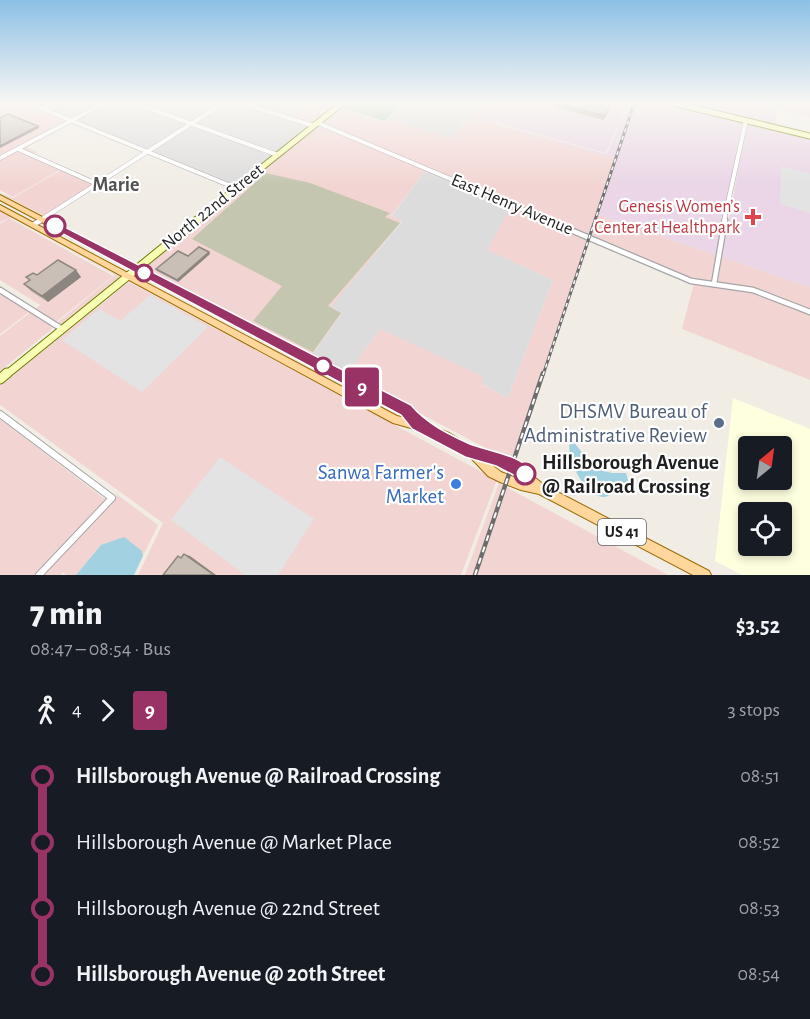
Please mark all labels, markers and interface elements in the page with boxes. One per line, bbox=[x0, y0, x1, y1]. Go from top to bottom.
street label: North 22nd Street bbox=[159, 161, 267, 253]
street label: East Henry Avenue bbox=[448, 171, 576, 239]
district label: Marie bbox=[93, 175, 139, 195]
place label: Genesis Women’s Center at Healthpark bbox=[594, 198, 741, 237]
marker: Genesis Women’s Center at Healthpark bbox=[744, 208, 762, 226]
unlabelled marker bbox=[44, 215, 66, 237]
unlabelled marker bbox=[135, 264, 153, 282]
unlabelled marker bbox=[314, 357, 332, 375]
line badge: 9 bbox=[342, 368, 382, 406]
text: 9 bbox=[357, 377, 367, 398]
place label: DHSMV Bureau of Administrative Review bbox=[524, 401, 709, 446]
marker: DHSMV Bureau of Administrative Review bbox=[712, 416, 726, 430]
north arrow bbox=[738, 436, 792, 490]
map controls bbox=[738, 436, 792, 556]
place label: Hillsborough Avenue @ Railroad Crossing bbox=[542, 452, 719, 497]
place label: Sanwa Farmer's Market bbox=[318, 462, 444, 507]
marker: Hillsborough Avenue @ Railroad Crossing bbox=[514, 463, 536, 485]
marker: Sanwa Farmer's Market bbox=[449, 477, 463, 491]
button: locate bbox=[738, 502, 792, 556]
road number: US 41 bbox=[598, 519, 646, 545]
text: 7 min bbox=[30, 598, 103, 631]
text: $3.52 bbox=[736, 615, 780, 637]
text: 08:47 – 08:54 · Bus bbox=[30, 639, 171, 659]
icon: walk bbox=[30, 694, 63, 727]
icon: forward bbox=[91, 694, 124, 727]
text: 4 bbox=[72, 700, 82, 720]
text: 9 bbox=[145, 700, 155, 721]
text: 3 stops bbox=[728, 700, 780, 720]
text: Hillsborough Avenue @ Railroad Crossing bbox=[76, 765, 440, 787]
text: 08:51 bbox=[740, 766, 780, 786]
text: Hillsborough Avenue @ Market Place bbox=[76, 831, 392, 853]
text: 08:52 bbox=[738, 832, 780, 852]
text: Hillsborough Avenue @ 22nd Street bbox=[76, 897, 380, 919]
text: 08:53 bbox=[739, 898, 780, 918]
text: Hillsborough Avenue @ 20th Street bbox=[76, 963, 385, 985]
text: 08:54 bbox=[737, 964, 780, 984]

